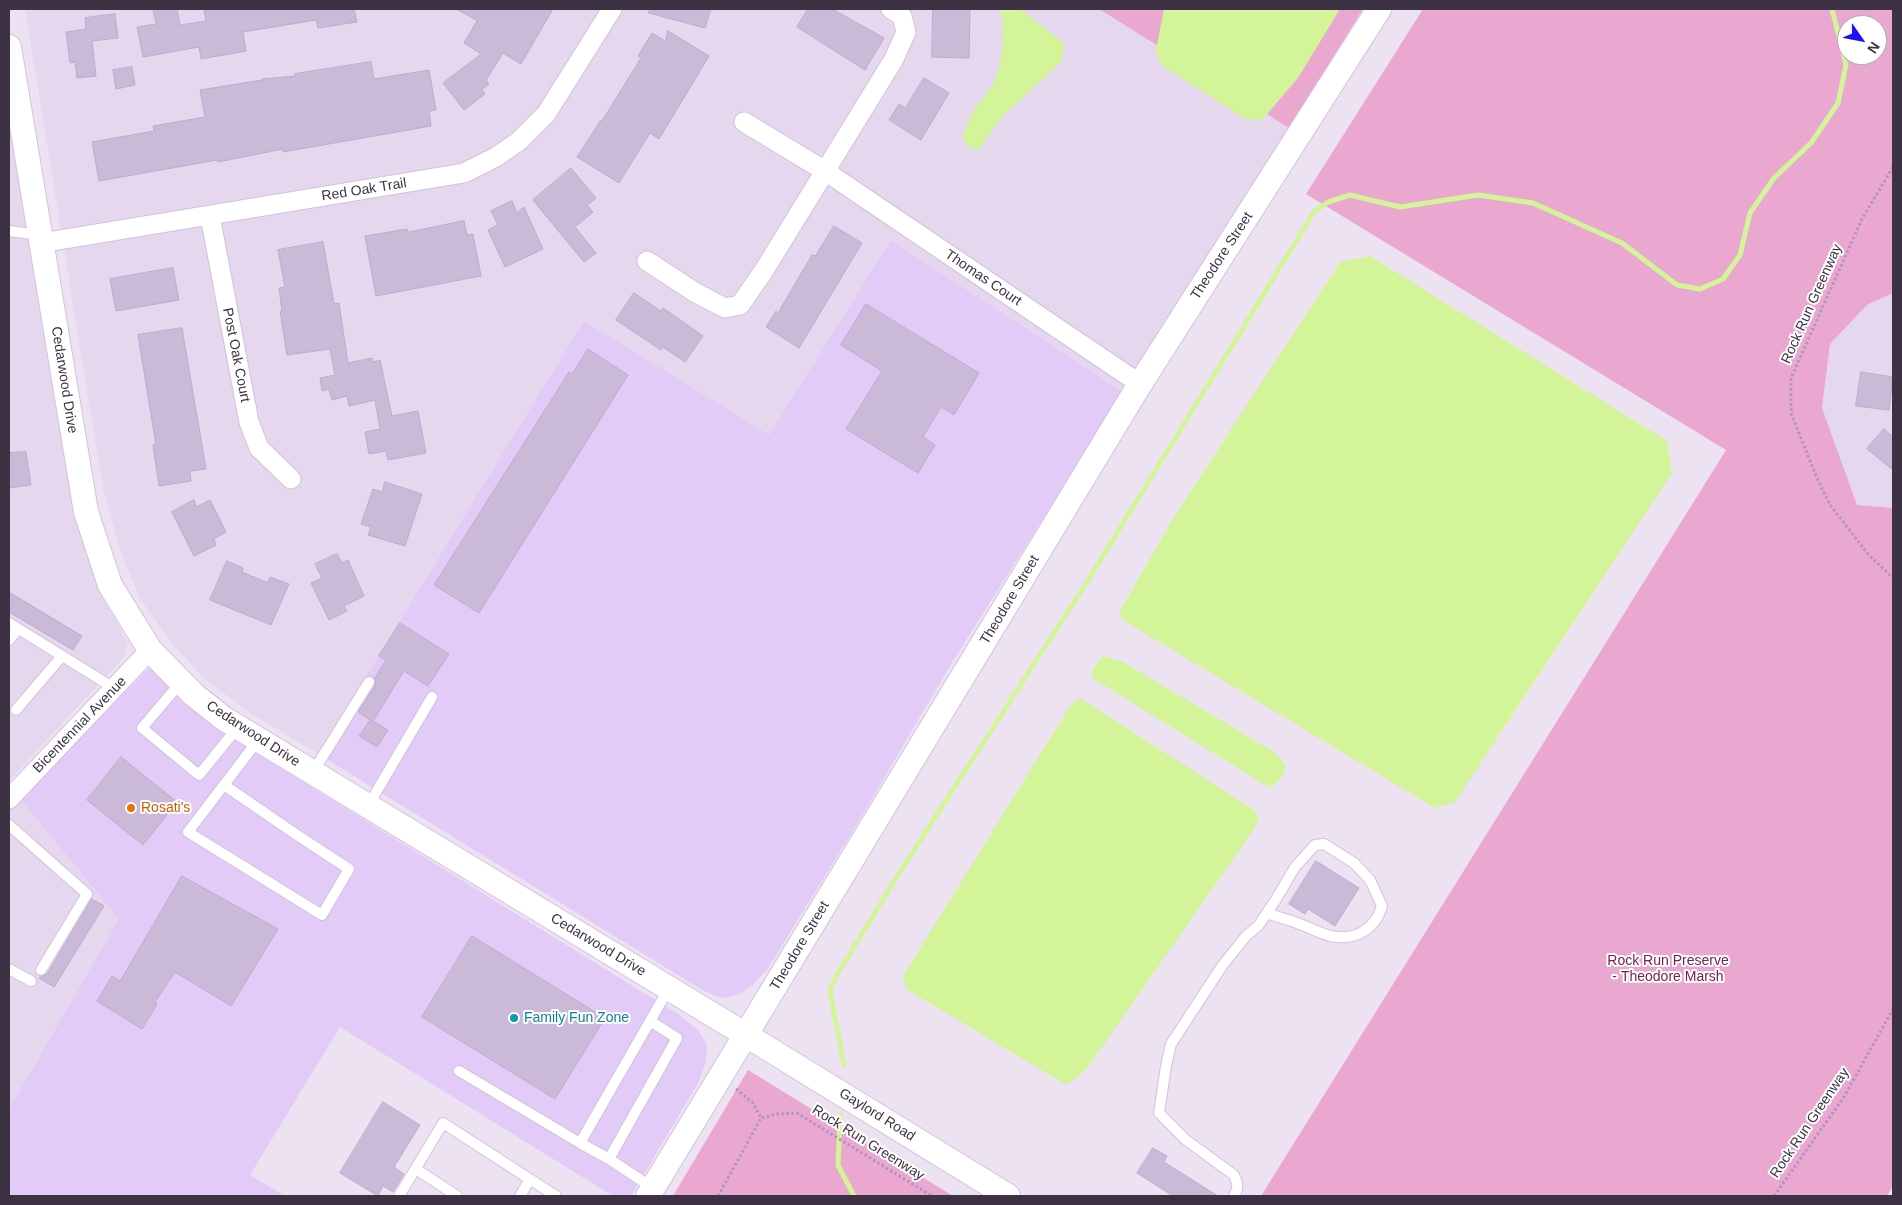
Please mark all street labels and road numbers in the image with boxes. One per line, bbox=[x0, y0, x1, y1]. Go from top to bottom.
street label: Red Oak Trail bbox=[320, 175, 408, 205]
street label: Theodore Street bbox=[1187, 209, 1257, 303]
street label: Rock Run Greenway bbox=[1778, 242, 1846, 366]
street label: Thomas Court bbox=[942, 246, 1024, 310]
street label: Post Oak Court bbox=[219, 306, 253, 404]
street label: Cedarwood Drive bbox=[47, 325, 81, 435]
street label: Theodore Street bbox=[977, 552, 1043, 648]
street label: Bicentennial Avenue bbox=[30, 673, 130, 777]
street label: Cedarwood Drive bbox=[203, 698, 303, 770]
street label: Theodore Street bbox=[767, 898, 833, 994]
street label: Cedarwood Drive bbox=[547, 910, 649, 980]
street label: Rock Run Greenway bbox=[1767, 1065, 1853, 1181]
street label: Gaylord Road bbox=[836, 1085, 918, 1145]
street label: Rock Run Greenway bbox=[809, 1102, 927, 1184]

